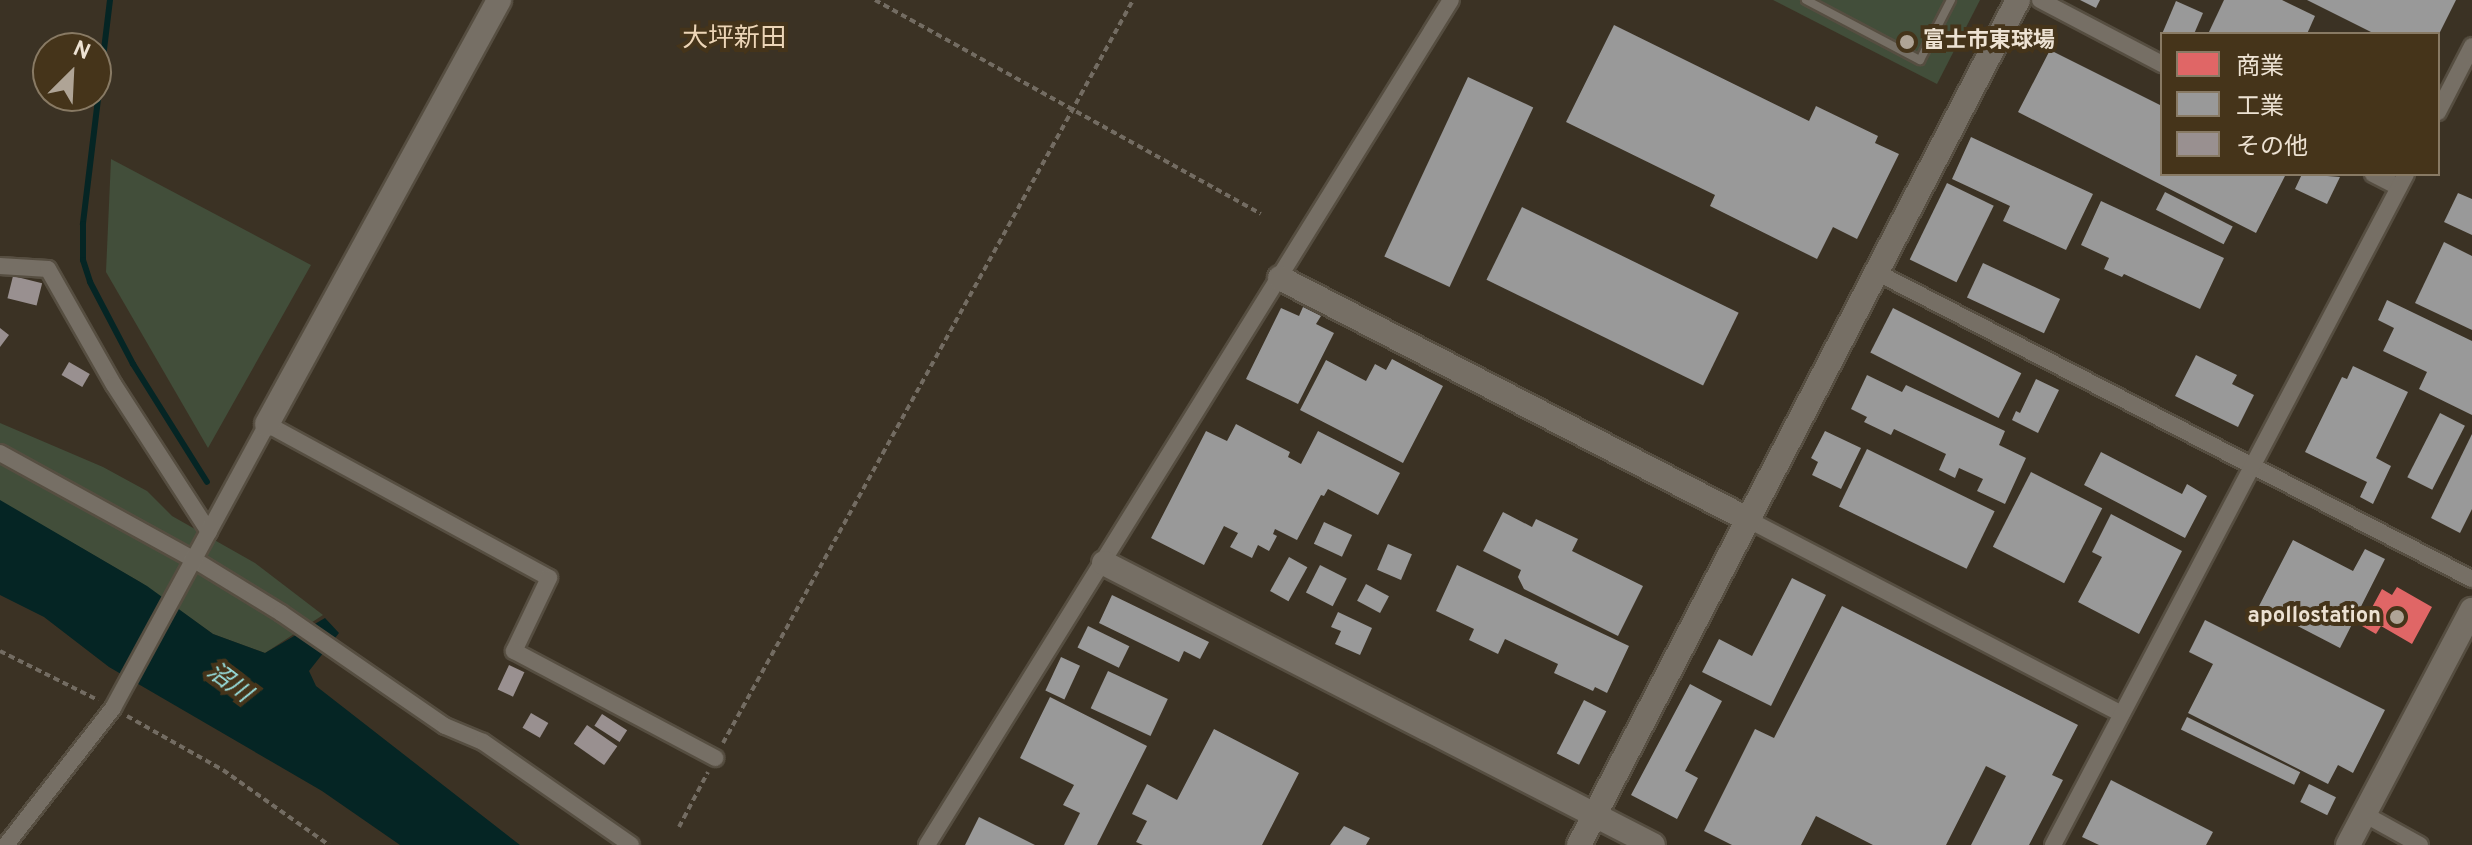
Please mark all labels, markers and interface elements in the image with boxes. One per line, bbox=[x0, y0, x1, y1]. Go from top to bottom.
district label: 大坪新田 bbox=[682, 24, 786, 56]
place label: 富士市東球場 bbox=[1923, 29, 2055, 55]
north arrow bbox=[32, 32, 112, 112]
legend bbox=[2160, 32, 2440, 176]
marker: 富士市東球場 bbox=[1898, 33, 1916, 51]
text: N bbox=[68, 36, 94, 67]
text: 商業 bbox=[2236, 53, 2284, 83]
text: 工業 bbox=[2236, 93, 2284, 123]
text: その他 bbox=[2236, 133, 2308, 163]
place label: apollostation bbox=[2248, 604, 2381, 630]
marker: apollostation bbox=[2388, 608, 2406, 626]
water label: 沼川 bbox=[200, 658, 256, 710]

